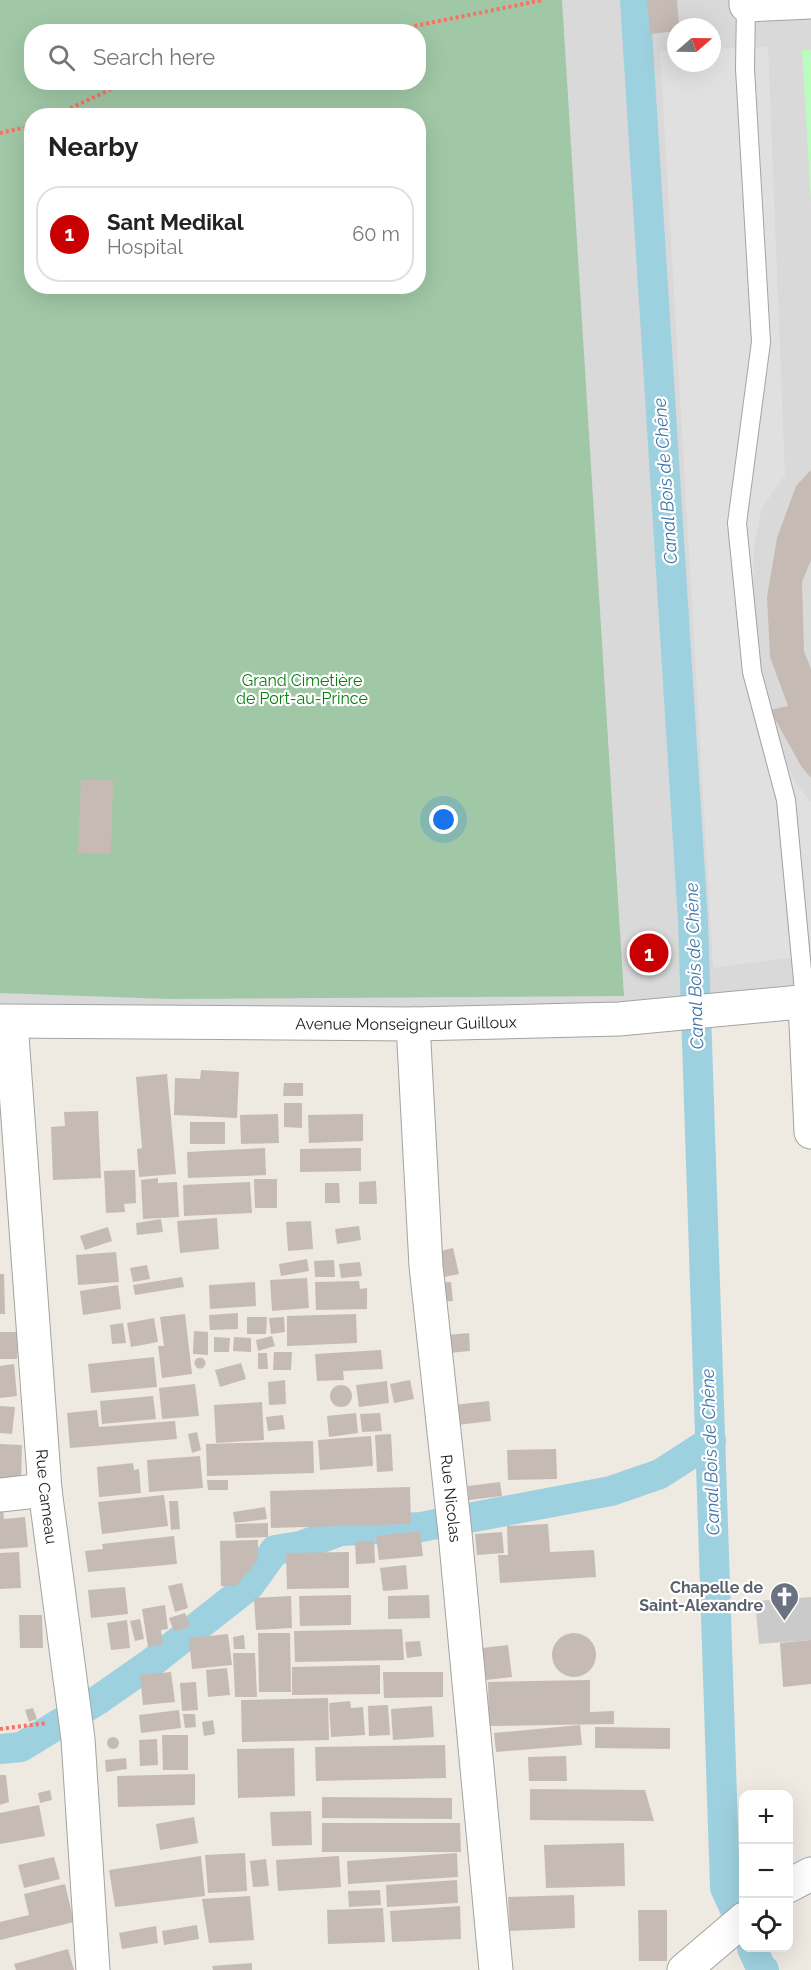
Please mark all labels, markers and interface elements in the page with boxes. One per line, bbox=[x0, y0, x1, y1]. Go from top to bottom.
north arrow bbox=[667, 18, 721, 72]
search box bbox=[24, 24, 426, 90]
icon: search bbox=[45, 41, 78, 74]
text: Search here bbox=[93, 44, 215, 70]
text: Nearby bbox=[48, 132, 138, 162]
text: Sant Medikal bbox=[107, 209, 244, 235]
text: 1 bbox=[65, 222, 74, 246]
text: 60 m bbox=[352, 222, 400, 246]
text: Hospital bbox=[107, 235, 183, 259]
water label: Canal Bois de Chêne bbox=[649, 397, 681, 565]
park label: Grand Cimetière de Port-au-Prince bbox=[236, 671, 368, 708]
your location bbox=[429, 805, 458, 834]
water label: Canal Bois de Chêne bbox=[681, 882, 707, 1050]
pin: 1 bbox=[630, 930, 668, 976]
street label: Avenue Monseigneur Guilloux bbox=[295, 1012, 517, 1034]
water label: Canal Bois de Chêne bbox=[697, 1368, 723, 1536]
street label: Rue Cameau bbox=[33, 1448, 62, 1545]
street label: Rue Nicolas bbox=[437, 1453, 465, 1543]
place label: Chapelle de Saint-Alexandre bbox=[639, 1578, 763, 1615]
church icon: Chapelle de Saint-Alexandre bbox=[768, 1580, 800, 1622]
map controls bbox=[739, 1790, 793, 1952]
button: + bbox=[739, 1790, 793, 1844]
button: − bbox=[739, 1844, 793, 1898]
button: locate bbox=[739, 1898, 793, 1952]

